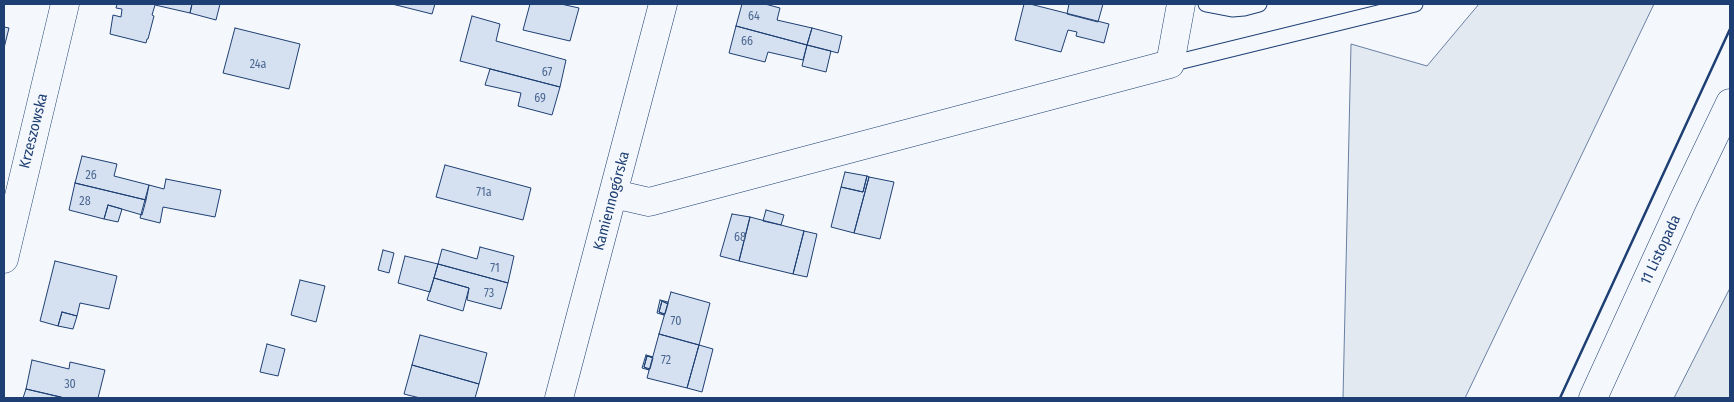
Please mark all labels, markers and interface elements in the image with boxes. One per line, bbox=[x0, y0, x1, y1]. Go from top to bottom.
house number: 64 bbox=[748, 10, 760, 24]
house number: 66 bbox=[741, 35, 753, 49]
house number: 24a bbox=[250, 58, 266, 72]
house number: 67 bbox=[542, 66, 552, 80]
street label: Krzeszowska bbox=[16, 92, 52, 170]
house number: 69 bbox=[534, 92, 546, 106]
street label: Kamiennogórska bbox=[590, 149, 634, 253]
house number: 26 bbox=[85, 169, 97, 183]
house number: 71a bbox=[476, 186, 492, 200]
house number: 28 bbox=[79, 195, 91, 209]
street label: 11 Listopada bbox=[1637, 212, 1685, 288]
house number: 68 bbox=[734, 231, 746, 245]
house number: 71 bbox=[490, 262, 500, 276]
house number: 73 bbox=[484, 287, 494, 301]
house number: 70 bbox=[671, 315, 681, 329]
house number: 72 bbox=[661, 354, 671, 368]
house number: 30 bbox=[64, 378, 76, 392]

